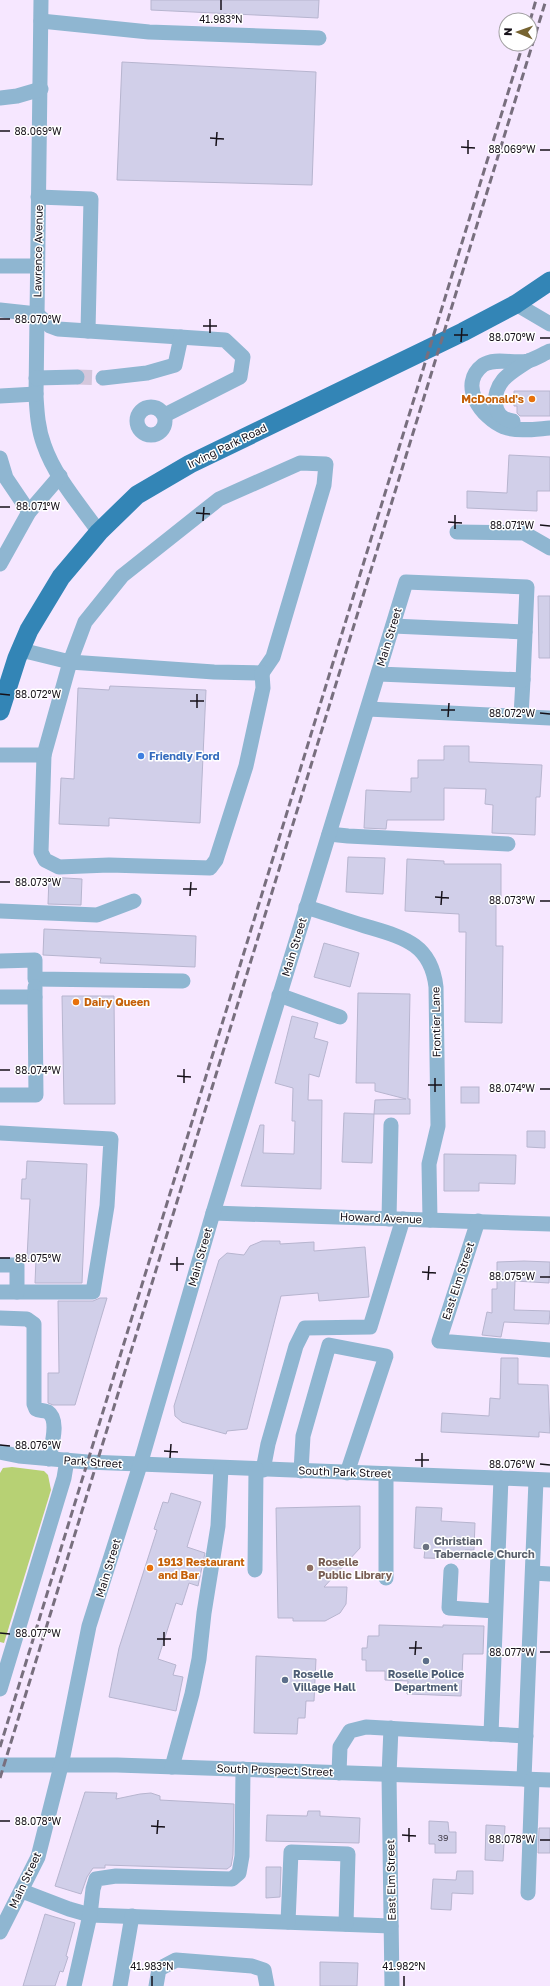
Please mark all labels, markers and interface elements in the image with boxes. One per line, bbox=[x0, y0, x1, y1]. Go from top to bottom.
north arrow bbox=[498, 12, 538, 52]
text: 41.983°N bbox=[199, 13, 243, 25]
text: N bbox=[501, 27, 514, 36]
text: 88.069°W bbox=[15, 125, 62, 137]
text: 88.069°W bbox=[489, 143, 536, 155]
street label: Lawrence Avenue bbox=[30, 205, 45, 297]
text: 88.070°W bbox=[15, 313, 62, 325]
text: 88.070°W bbox=[489, 331, 536, 343]
place label: McDonald's bbox=[461, 392, 524, 405]
marker: McDonald's bbox=[527, 394, 537, 404]
street label: Irving Park Road bbox=[185, 421, 269, 470]
text: 88.071°W bbox=[16, 500, 61, 512]
text: 88.071°W bbox=[490, 519, 535, 531]
street label: Main Street bbox=[373, 606, 404, 668]
text: 88.072°W bbox=[15, 688, 61, 700]
text: 88.072°W bbox=[489, 707, 535, 719]
place label: Friendly Ford bbox=[149, 749, 220, 762]
marker: Friendly Ford bbox=[136, 751, 146, 761]
text: 88.073°W bbox=[15, 876, 61, 888]
text: 88.073°W bbox=[489, 894, 535, 906]
street label: Main Street bbox=[278, 916, 309, 978]
street label: Frontier Lane bbox=[428, 987, 443, 1057]
place label: Dairy Queen bbox=[84, 995, 150, 1008]
marker: Dairy Queen bbox=[71, 997, 81, 1007]
text: 88.074°W bbox=[15, 1064, 61, 1076]
text: 88.074°W bbox=[489, 1082, 535, 1094]
street label: Howard Avenue bbox=[340, 1210, 422, 1225]
street label: Main Street bbox=[185, 1226, 214, 1288]
street label: East Elm Street bbox=[439, 1240, 476, 1321]
text: 88.075°W bbox=[15, 1252, 61, 1264]
text: 88.075°W bbox=[489, 1270, 535, 1282]
text: 88.076°W bbox=[15, 1439, 62, 1451]
street label: Park Street bbox=[63, 1453, 123, 1470]
text: 88.076°W bbox=[489, 1458, 536, 1470]
street label: South Park Street bbox=[298, 1463, 392, 1480]
place label: Christian Tabernacle Church bbox=[434, 1534, 535, 1560]
street label: Main Street bbox=[92, 1537, 123, 1599]
marker: Christian Tabernacle Church bbox=[421, 1542, 431, 1552]
place label: 1913 Restaurant and Bar bbox=[158, 1555, 245, 1581]
place label: Roselle Public Library bbox=[318, 1555, 393, 1581]
marker: 1913 Restaurant and Bar bbox=[145, 1563, 155, 1573]
marker: Roselle Public Library bbox=[305, 1563, 315, 1573]
text: 88.077°W bbox=[15, 1627, 61, 1639]
text: 88.077°W bbox=[489, 1646, 535, 1658]
marker: Roselle Police Department bbox=[421, 1656, 431, 1666]
place label: Roselle Village Hall bbox=[293, 1667, 356, 1693]
place label: Roselle Police Department bbox=[388, 1667, 465, 1693]
marker: Roselle Village Hall bbox=[280, 1675, 290, 1685]
street label: South Prospect Street bbox=[216, 1761, 334, 1778]
text: 88.078°W bbox=[15, 1815, 62, 1827]
house number: 39 bbox=[438, 1832, 448, 1843]
text: 88.078°W bbox=[489, 1833, 536, 1845]
street label: East Elm Street bbox=[383, 1839, 398, 1921]
street label: Main Street bbox=[6, 1850, 43, 1910]
text: 41.983°N bbox=[130, 1960, 174, 1972]
text: 41.982°N bbox=[382, 1960, 426, 1972]

